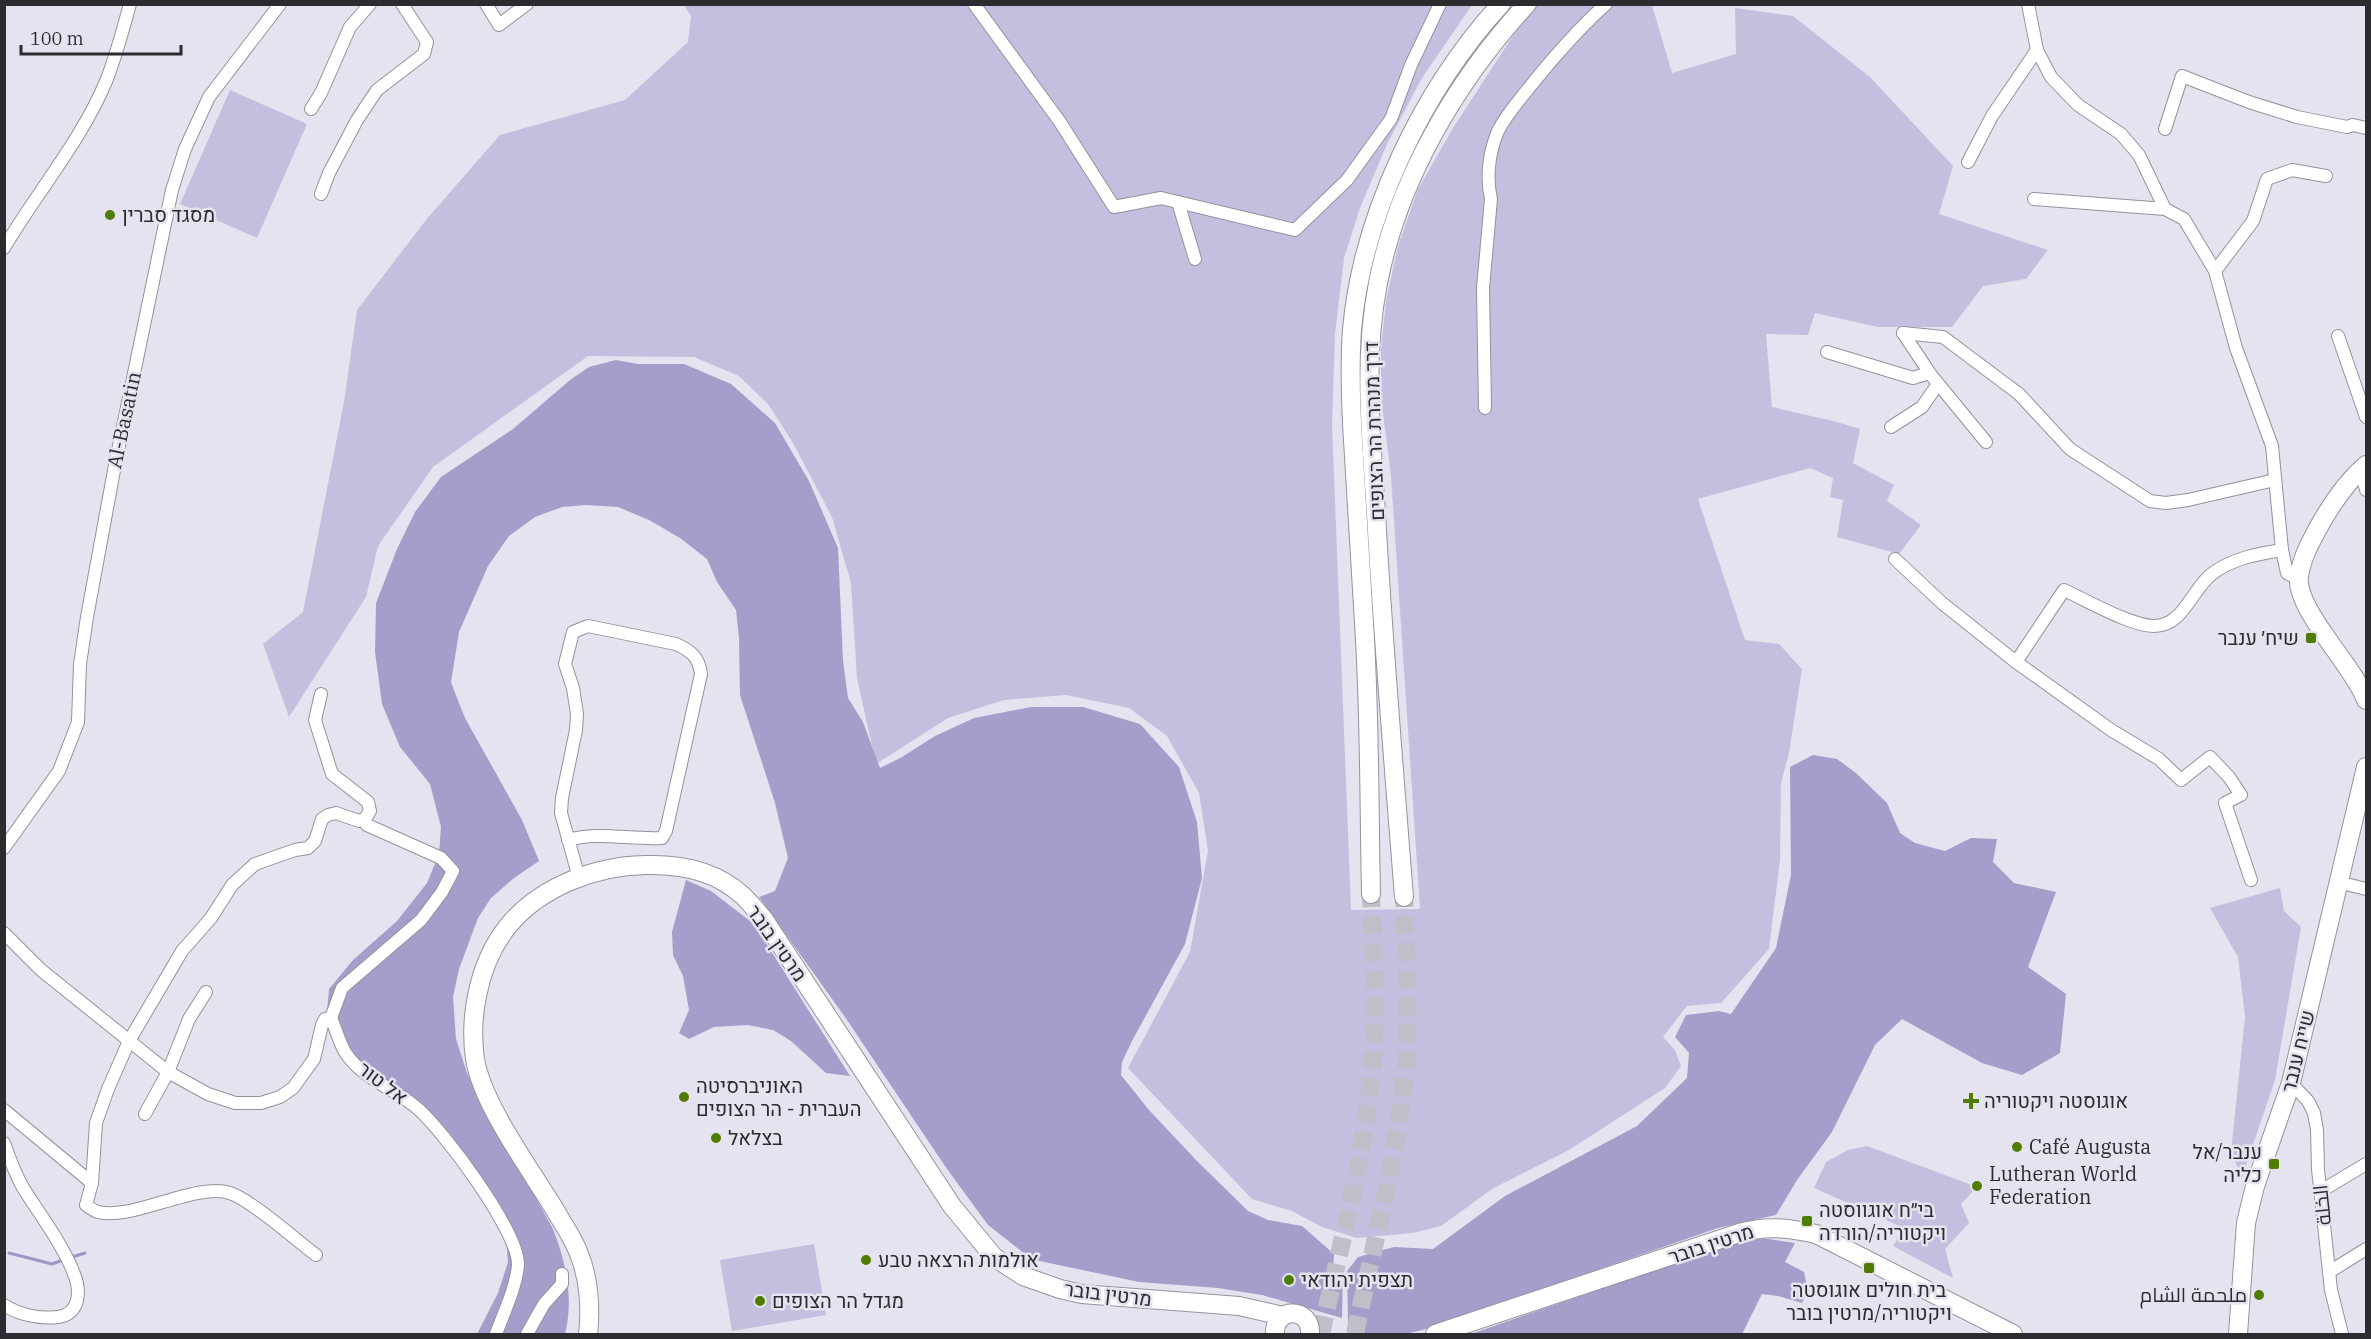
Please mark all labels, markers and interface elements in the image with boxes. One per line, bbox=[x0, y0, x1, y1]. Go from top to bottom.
scale bar bbox=[21, 18, 182, 56]
text: 100 m bbox=[30, 27, 84, 50]
place label: מסגד סברין bbox=[122, 201, 215, 228]
marker: מסגד סברין bbox=[103, 208, 117, 222]
street label: דרך מנהרת הר הצופים bbox=[1357, 341, 1390, 521]
street label: Al-Basatin bbox=[100, 369, 147, 471]
place label: שיח׳ ענבר bbox=[2218, 624, 2299, 651]
marker: שיח׳ ענבר bbox=[2304, 631, 2318, 645]
street label: מרטין בובר bbox=[741, 899, 814, 987]
street label: שייח ענבר bbox=[2274, 1007, 2321, 1095]
street label: אל טור bbox=[353, 1055, 414, 1110]
place label: האוניברסיטה העברית - הר הצופים bbox=[696, 1072, 861, 1122]
place label: אוגוסטה ויקטוריה bbox=[1984, 1087, 2128, 1114]
marker: האוניברסיטה העברית - הר הצופים bbox=[677, 1090, 691, 1104]
marker: אוגוסטה ויקטוריה bbox=[1962, 1092, 1980, 1110]
place label: בצלאל bbox=[728, 1124, 783, 1151]
marker: בצלאל bbox=[709, 1131, 723, 1145]
place label: Café Augusta bbox=[2029, 1133, 2151, 1160]
place label: ענבר/אל כליה bbox=[2192, 1138, 2262, 1188]
marker: Café Augusta bbox=[2010, 1140, 2024, 1154]
marker: ענבר/אל כליה bbox=[2267, 1157, 2281, 1171]
place label: Lutheran World Federation bbox=[1989, 1160, 2137, 1210]
marker: Lutheran World Federation bbox=[1970, 1179, 1984, 1193]
street label: الخلة bbox=[2306, 1183, 2337, 1227]
place label: בי״ח אוגווסטה ויקטוריה/הורדה bbox=[1819, 1196, 1946, 1246]
marker: בי״ח אוגווסטה ויקטוריה/הורדה bbox=[1800, 1214, 1814, 1228]
street label: מרטין בובר bbox=[1665, 1217, 1757, 1270]
place label: אולמות הרצאה טבע bbox=[878, 1246, 1039, 1273]
marker: אולמות הרצאה טבע bbox=[859, 1253, 873, 1267]
marker: בית חולים אוגוסטה ויקטוריה/מרטין בובר bbox=[1862, 1261, 1876, 1275]
place label: תצפית יהודאי bbox=[1301, 1266, 1413, 1293]
marker: תצפית יהודאי bbox=[1282, 1273, 1296, 1287]
street label: מרטין בובר bbox=[1063, 1275, 1153, 1312]
place label: בית חולים אוגוסטה ויקטוריה/מרטין בובר bbox=[1786, 1276, 1952, 1326]
place label: ملحمة الشام bbox=[2140, 1281, 2247, 1309]
place label: מגדל הר הצופים bbox=[772, 1287, 904, 1314]
marker: ملحمة الشام bbox=[2252, 1288, 2266, 1302]
marker: מגדל הר הצופים bbox=[753, 1294, 767, 1308]

